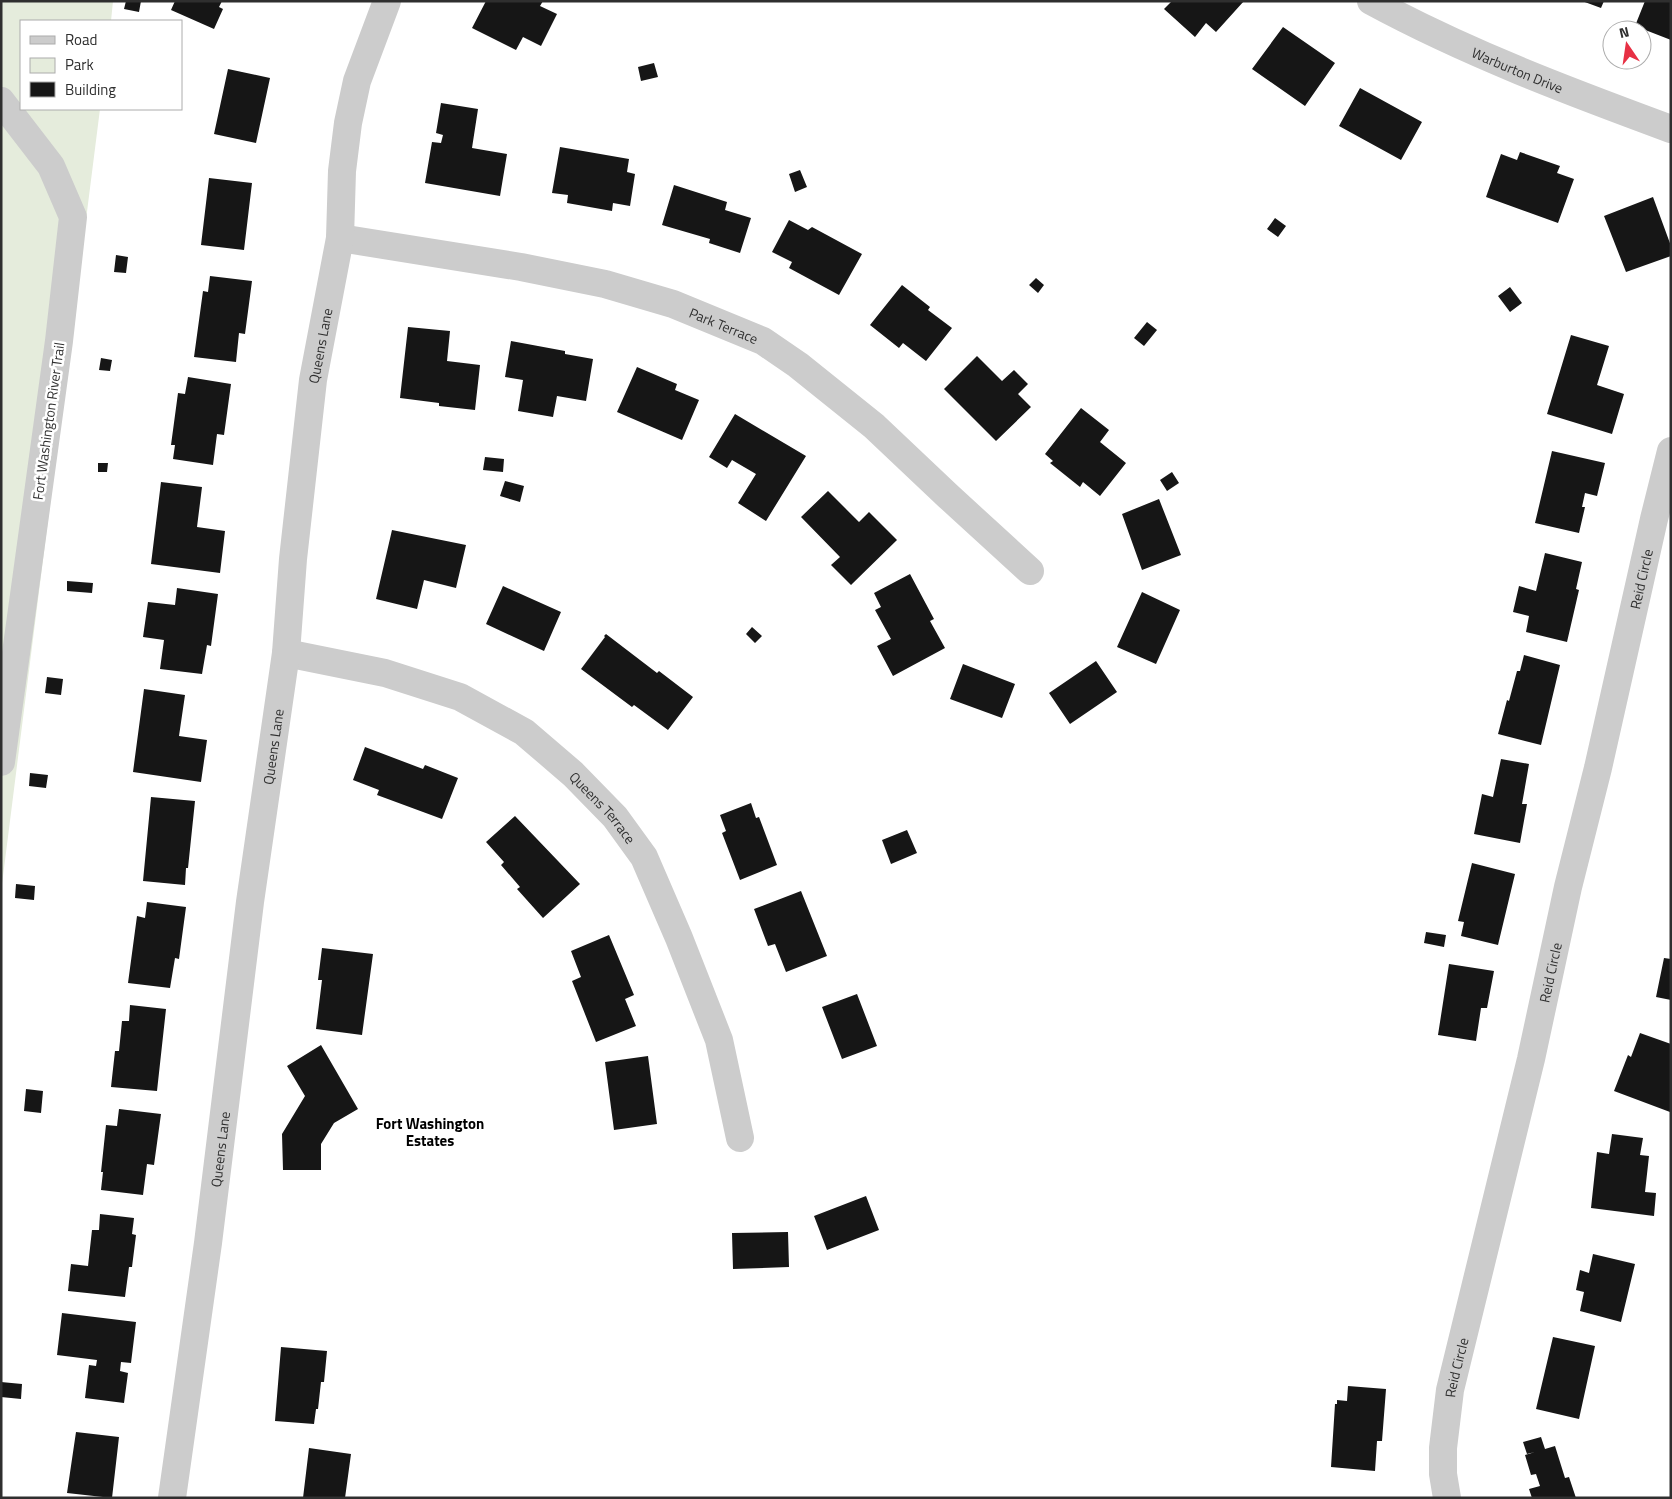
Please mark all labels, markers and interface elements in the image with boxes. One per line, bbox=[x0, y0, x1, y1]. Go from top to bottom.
legend bbox=[20, 20, 182, 110]
north arrow bbox=[1602, 20, 1652, 70]
text: N bbox=[1617, 21, 1631, 43]
text: Road bbox=[65, 28, 97, 51]
street label: Warburton Drive bbox=[1469, 41, 1566, 98]
text: Park bbox=[65, 53, 94, 76]
text: Building bbox=[65, 78, 116, 101]
street label: Park Terrace bbox=[686, 301, 762, 349]
street label: Queens Lane bbox=[302, 306, 337, 385]
street label: Fort Washington River Trail bbox=[27, 341, 69, 501]
street label: Reid Circle bbox=[1624, 547, 1657, 611]
street label: Queens Lane bbox=[257, 707, 288, 786]
street label: Queens Terrace bbox=[565, 766, 641, 848]
street label: Reid Circle bbox=[1533, 940, 1566, 1005]
street label: Queens Lane bbox=[204, 1110, 235, 1188]
district label: Fort Washington Estates bbox=[376, 1112, 484, 1152]
street label: Reid Circle bbox=[1439, 1335, 1473, 1398]

